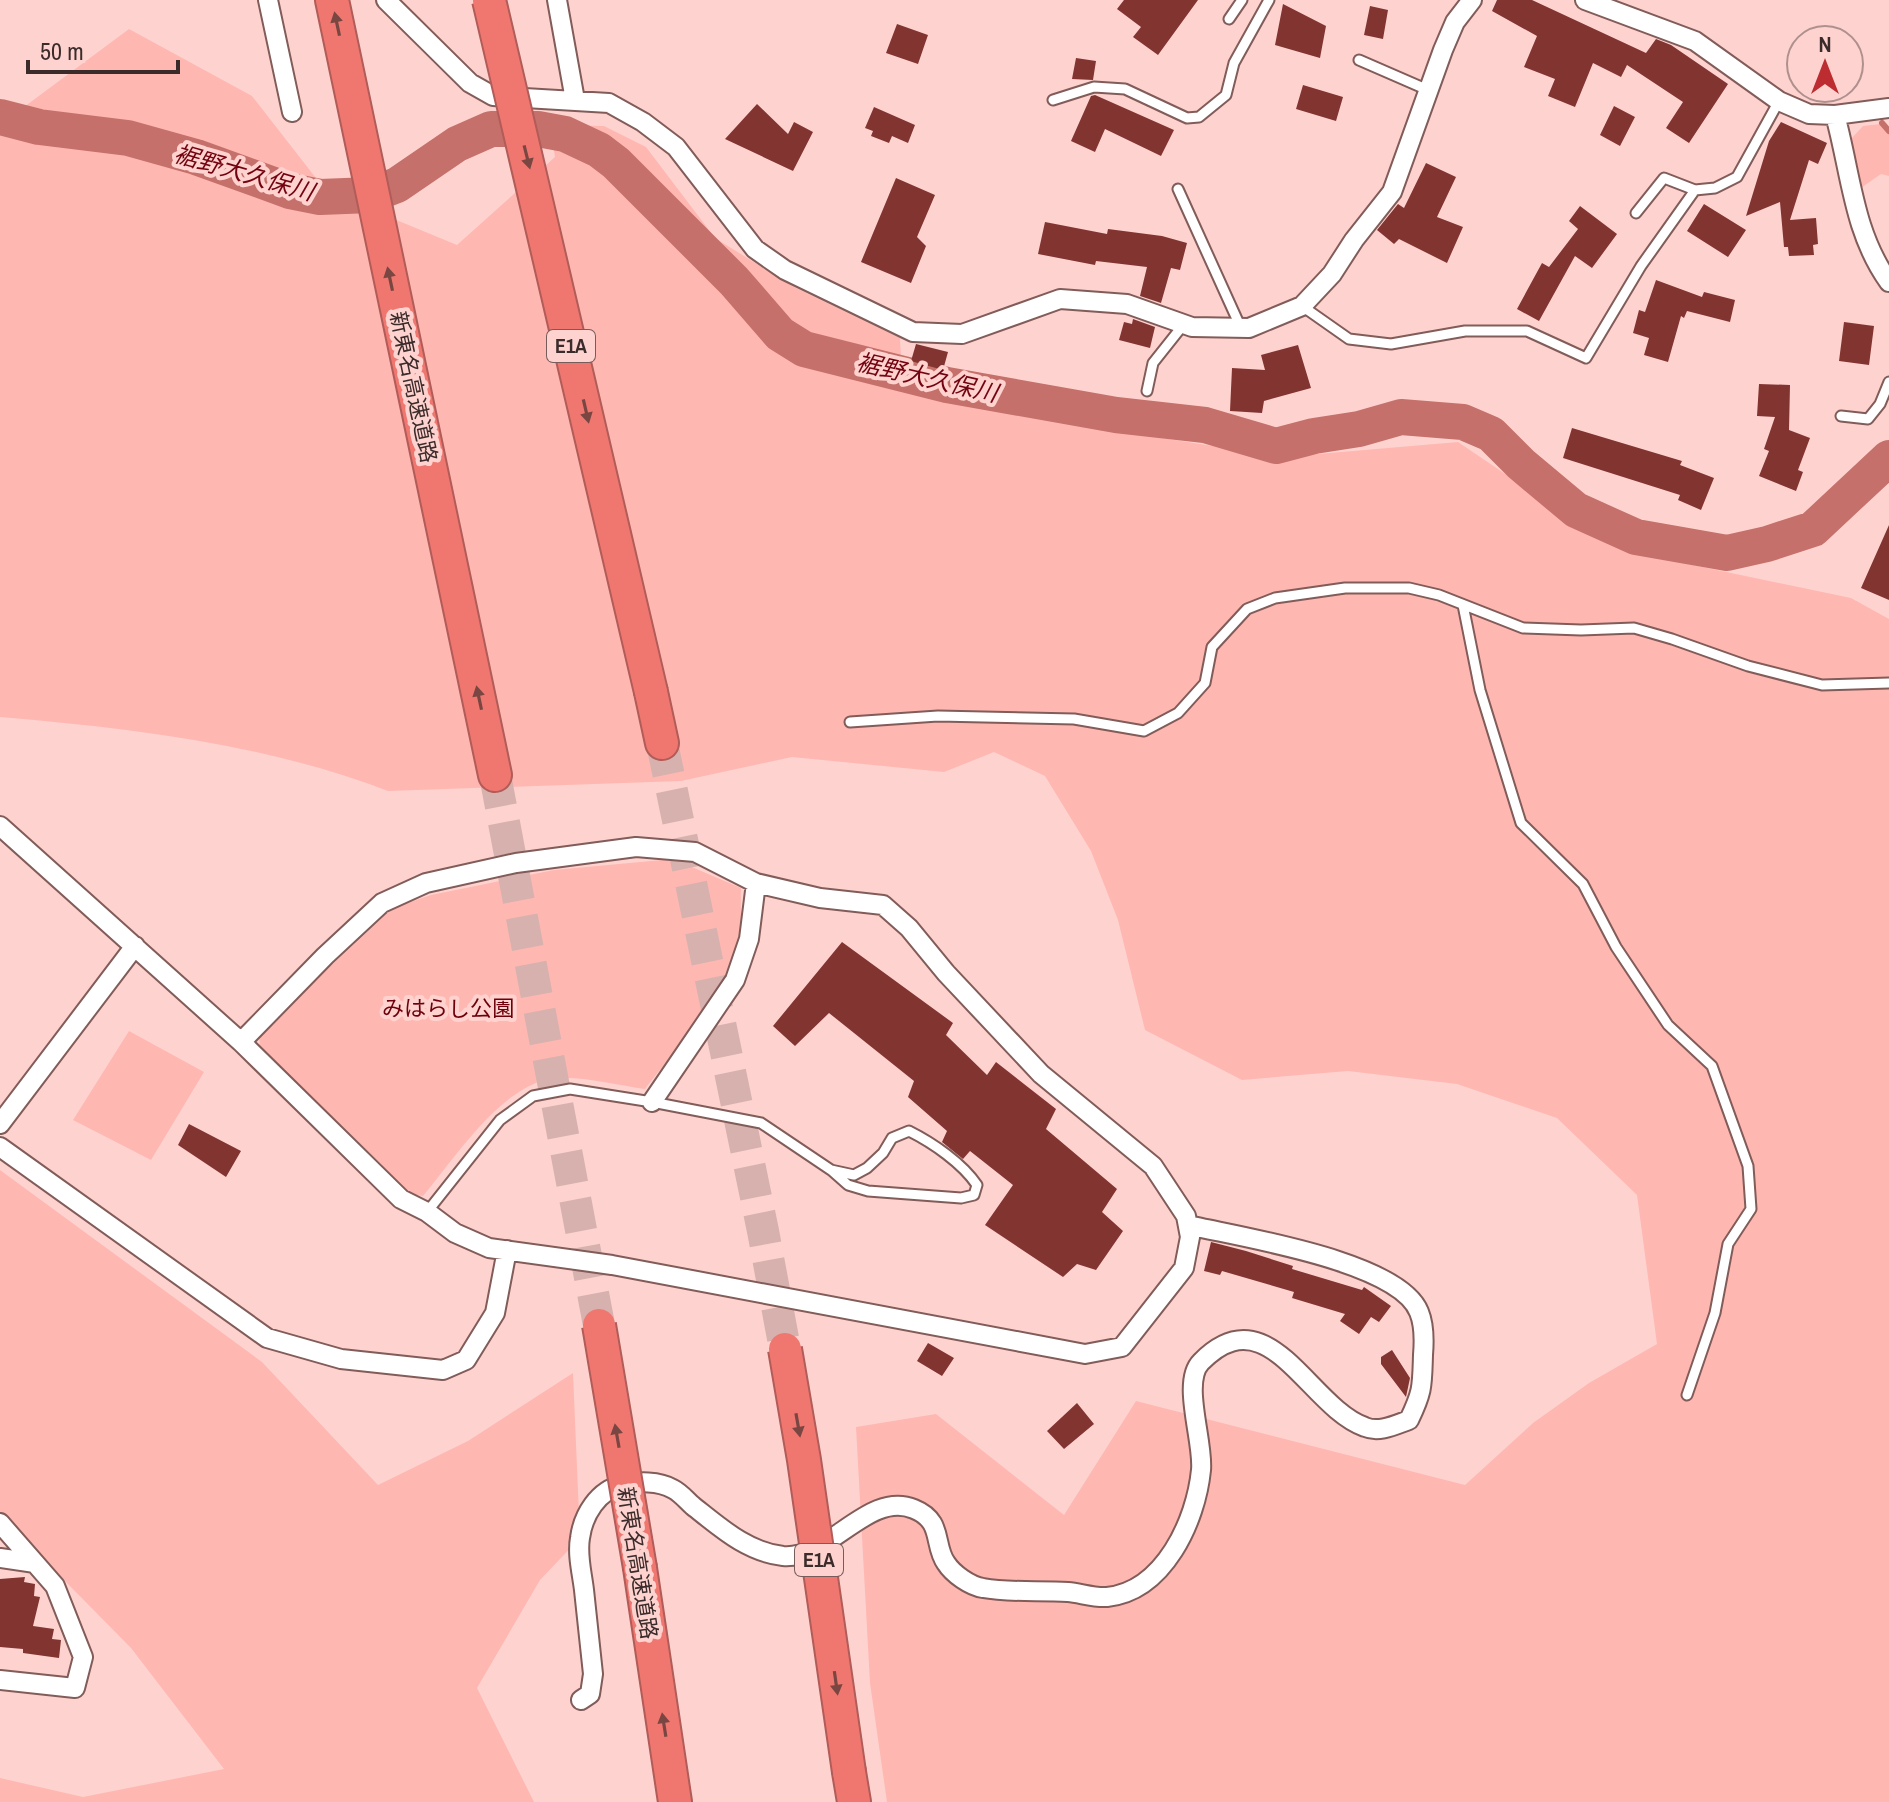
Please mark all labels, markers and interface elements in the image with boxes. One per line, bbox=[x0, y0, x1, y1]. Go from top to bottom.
one-way arrow bbox=[330, 12, 343, 37]
scale bar bbox=[28, 24, 178, 74]
north arrow bbox=[1785, 24, 1865, 104]
text: N bbox=[1818, 29, 1832, 59]
text: 50 m bbox=[40, 35, 84, 67]
water label: 裾野大久保川 bbox=[171, 137, 321, 208]
one-way arrow bbox=[521, 145, 534, 170]
one-way arrow bbox=[383, 266, 396, 291]
street label: 新東名高速道路 bbox=[383, 309, 445, 465]
road number: E1A bbox=[547, 330, 595, 362]
water label: 裾野大久保川 bbox=[853, 345, 1004, 409]
one-way arrow bbox=[580, 398, 593, 423]
one-way arrow bbox=[472, 686, 485, 711]
park label: みはらし公園 bbox=[382, 993, 514, 1023]
one-way arrow bbox=[793, 1413, 805, 1438]
one-way arrow bbox=[611, 1423, 623, 1448]
street label: 新東名高速道路 bbox=[611, 1485, 665, 1641]
road number: E1A bbox=[795, 1544, 843, 1576]
one-way arrow bbox=[830, 1670, 843, 1695]
one-way arrow bbox=[657, 1712, 669, 1737]

